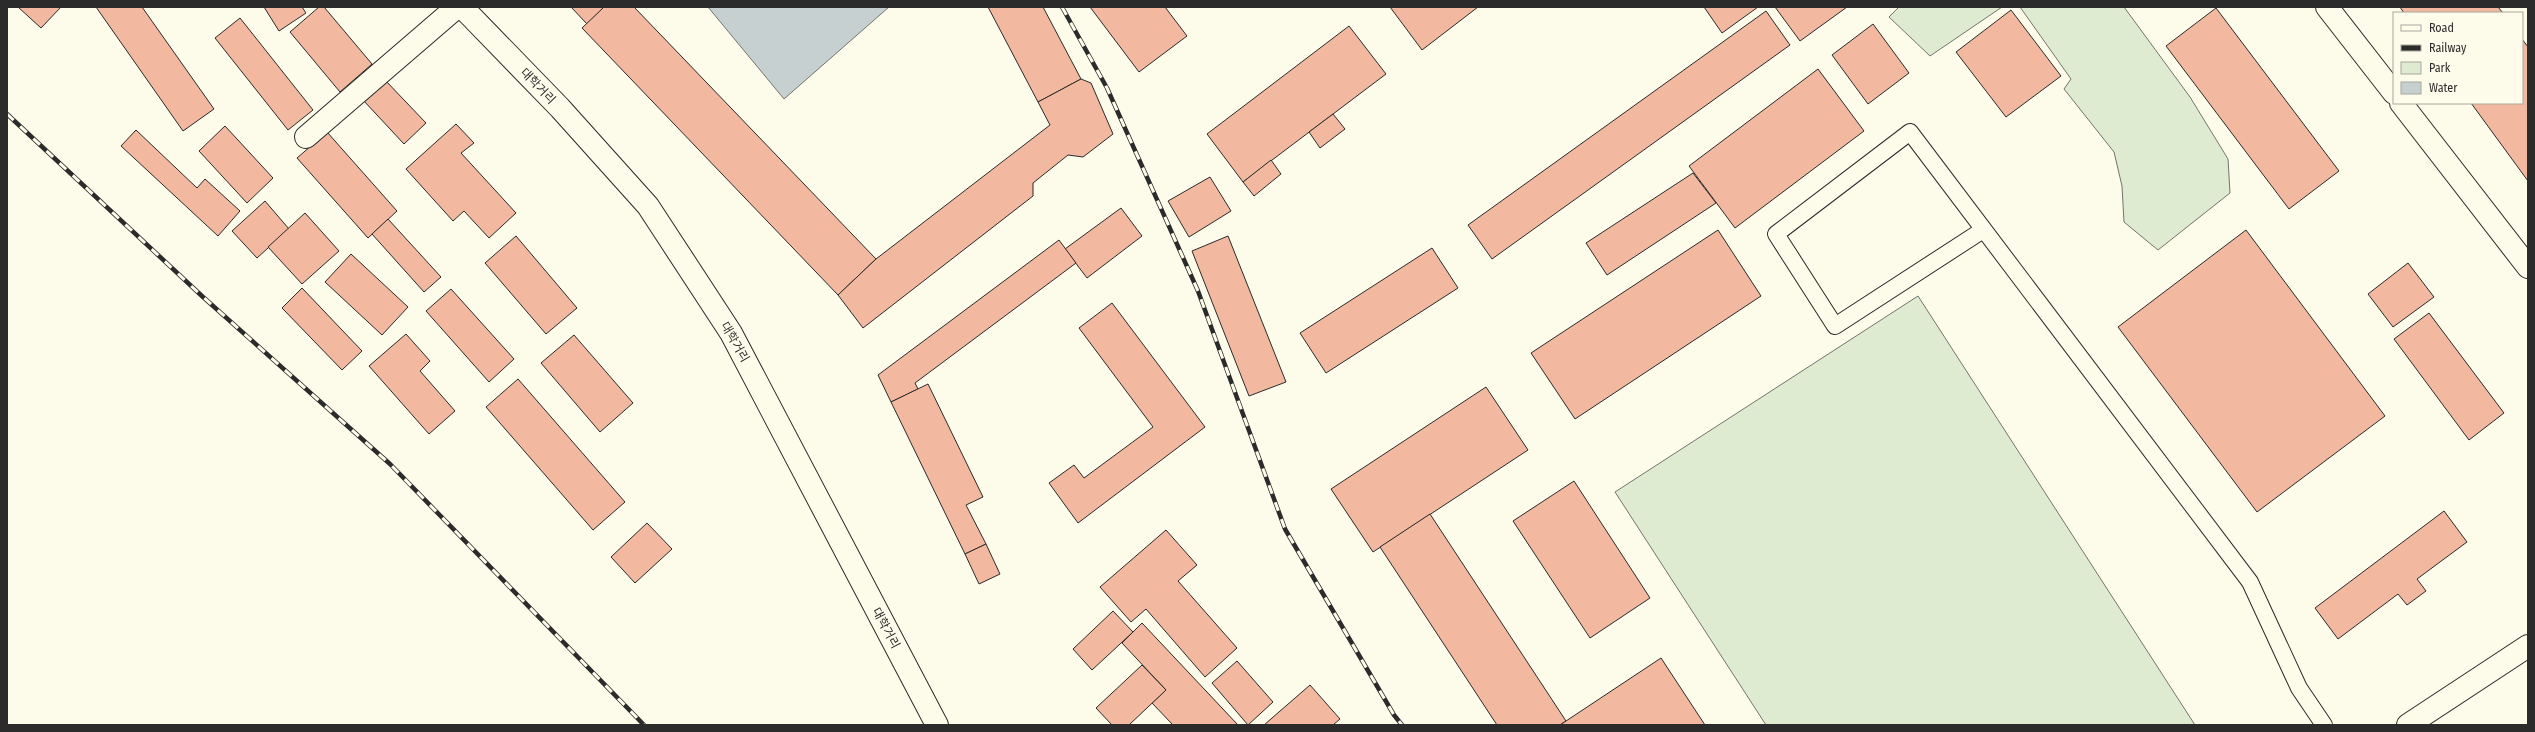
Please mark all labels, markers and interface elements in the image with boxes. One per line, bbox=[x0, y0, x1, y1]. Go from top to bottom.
legend bbox=[2393, 12, 2523, 104]
text: Road bbox=[2429, 21, 2454, 35]
text: Railway bbox=[2429, 41, 2467, 55]
text: Park bbox=[2429, 61, 2451, 75]
street label: 대학거리 bbox=[518, 65, 558, 107]
text: Water bbox=[2429, 81, 2458, 95]
street label: 대학거리 bbox=[718, 319, 752, 365]
street label: 대학거리 bbox=[869, 605, 903, 651]

